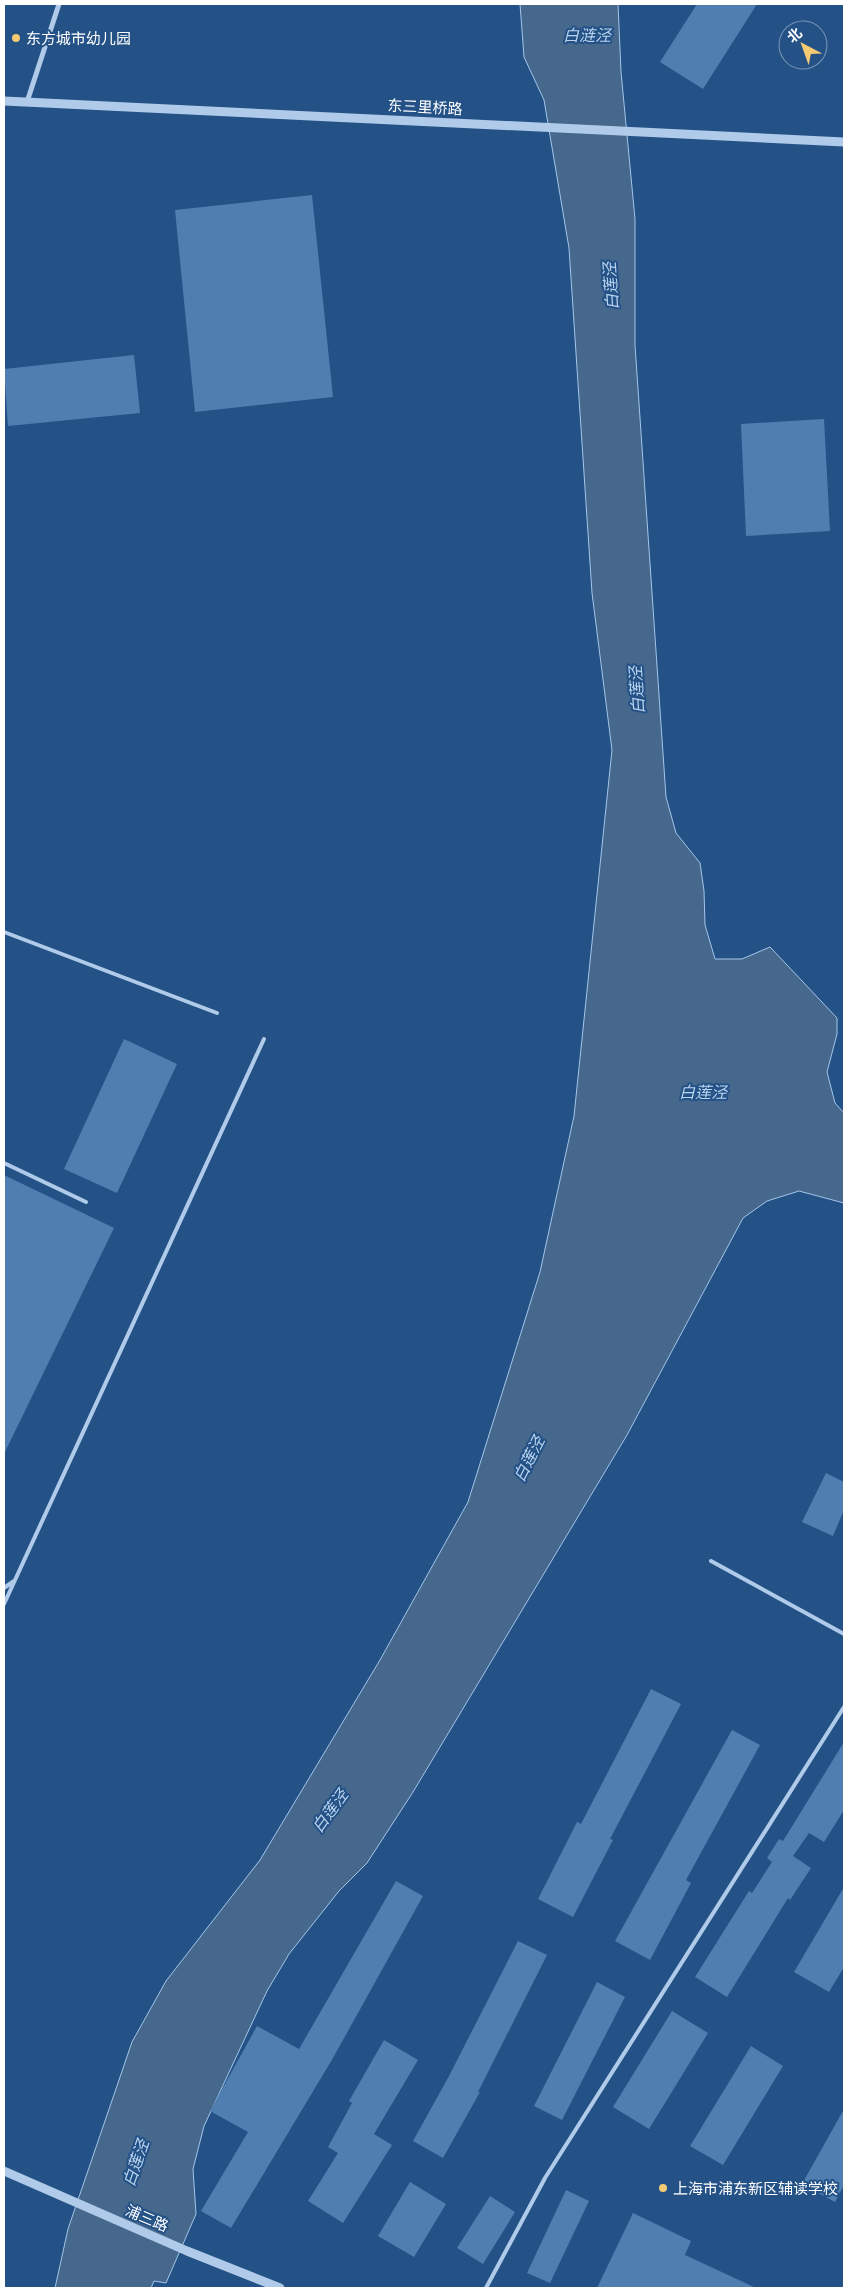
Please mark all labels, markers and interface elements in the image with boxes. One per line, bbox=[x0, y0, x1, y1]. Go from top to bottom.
north arrow bbox=[778, 20, 828, 70]
text: 北 bbox=[784, 25, 805, 46]
water label: 白涟泾 bbox=[563, 26, 613, 45]
place label: 东方城市幼儿园 bbox=[26, 30, 131, 47]
marker: 东方城市幼儿园 bbox=[10, 32, 22, 44]
street label: 东三里桥路 bbox=[387, 97, 463, 117]
water label: 白莲泾 bbox=[600, 259, 622, 311]
water label: 白莲泾 bbox=[626, 663, 648, 715]
water label: 白莲泾 bbox=[679, 1083, 729, 1102]
water label: 白莲泾 bbox=[510, 1432, 549, 1485]
water label: 白莲泾 bbox=[308, 1784, 353, 1836]
water label: 白莲泾 bbox=[119, 2135, 153, 2189]
place label: 上海市浦东新区辅读学校 bbox=[673, 2180, 838, 2197]
marker: 上海市浦东新区辅读学校 bbox=[657, 2182, 669, 2194]
street label: 浦三路 bbox=[123, 2201, 171, 2235]

